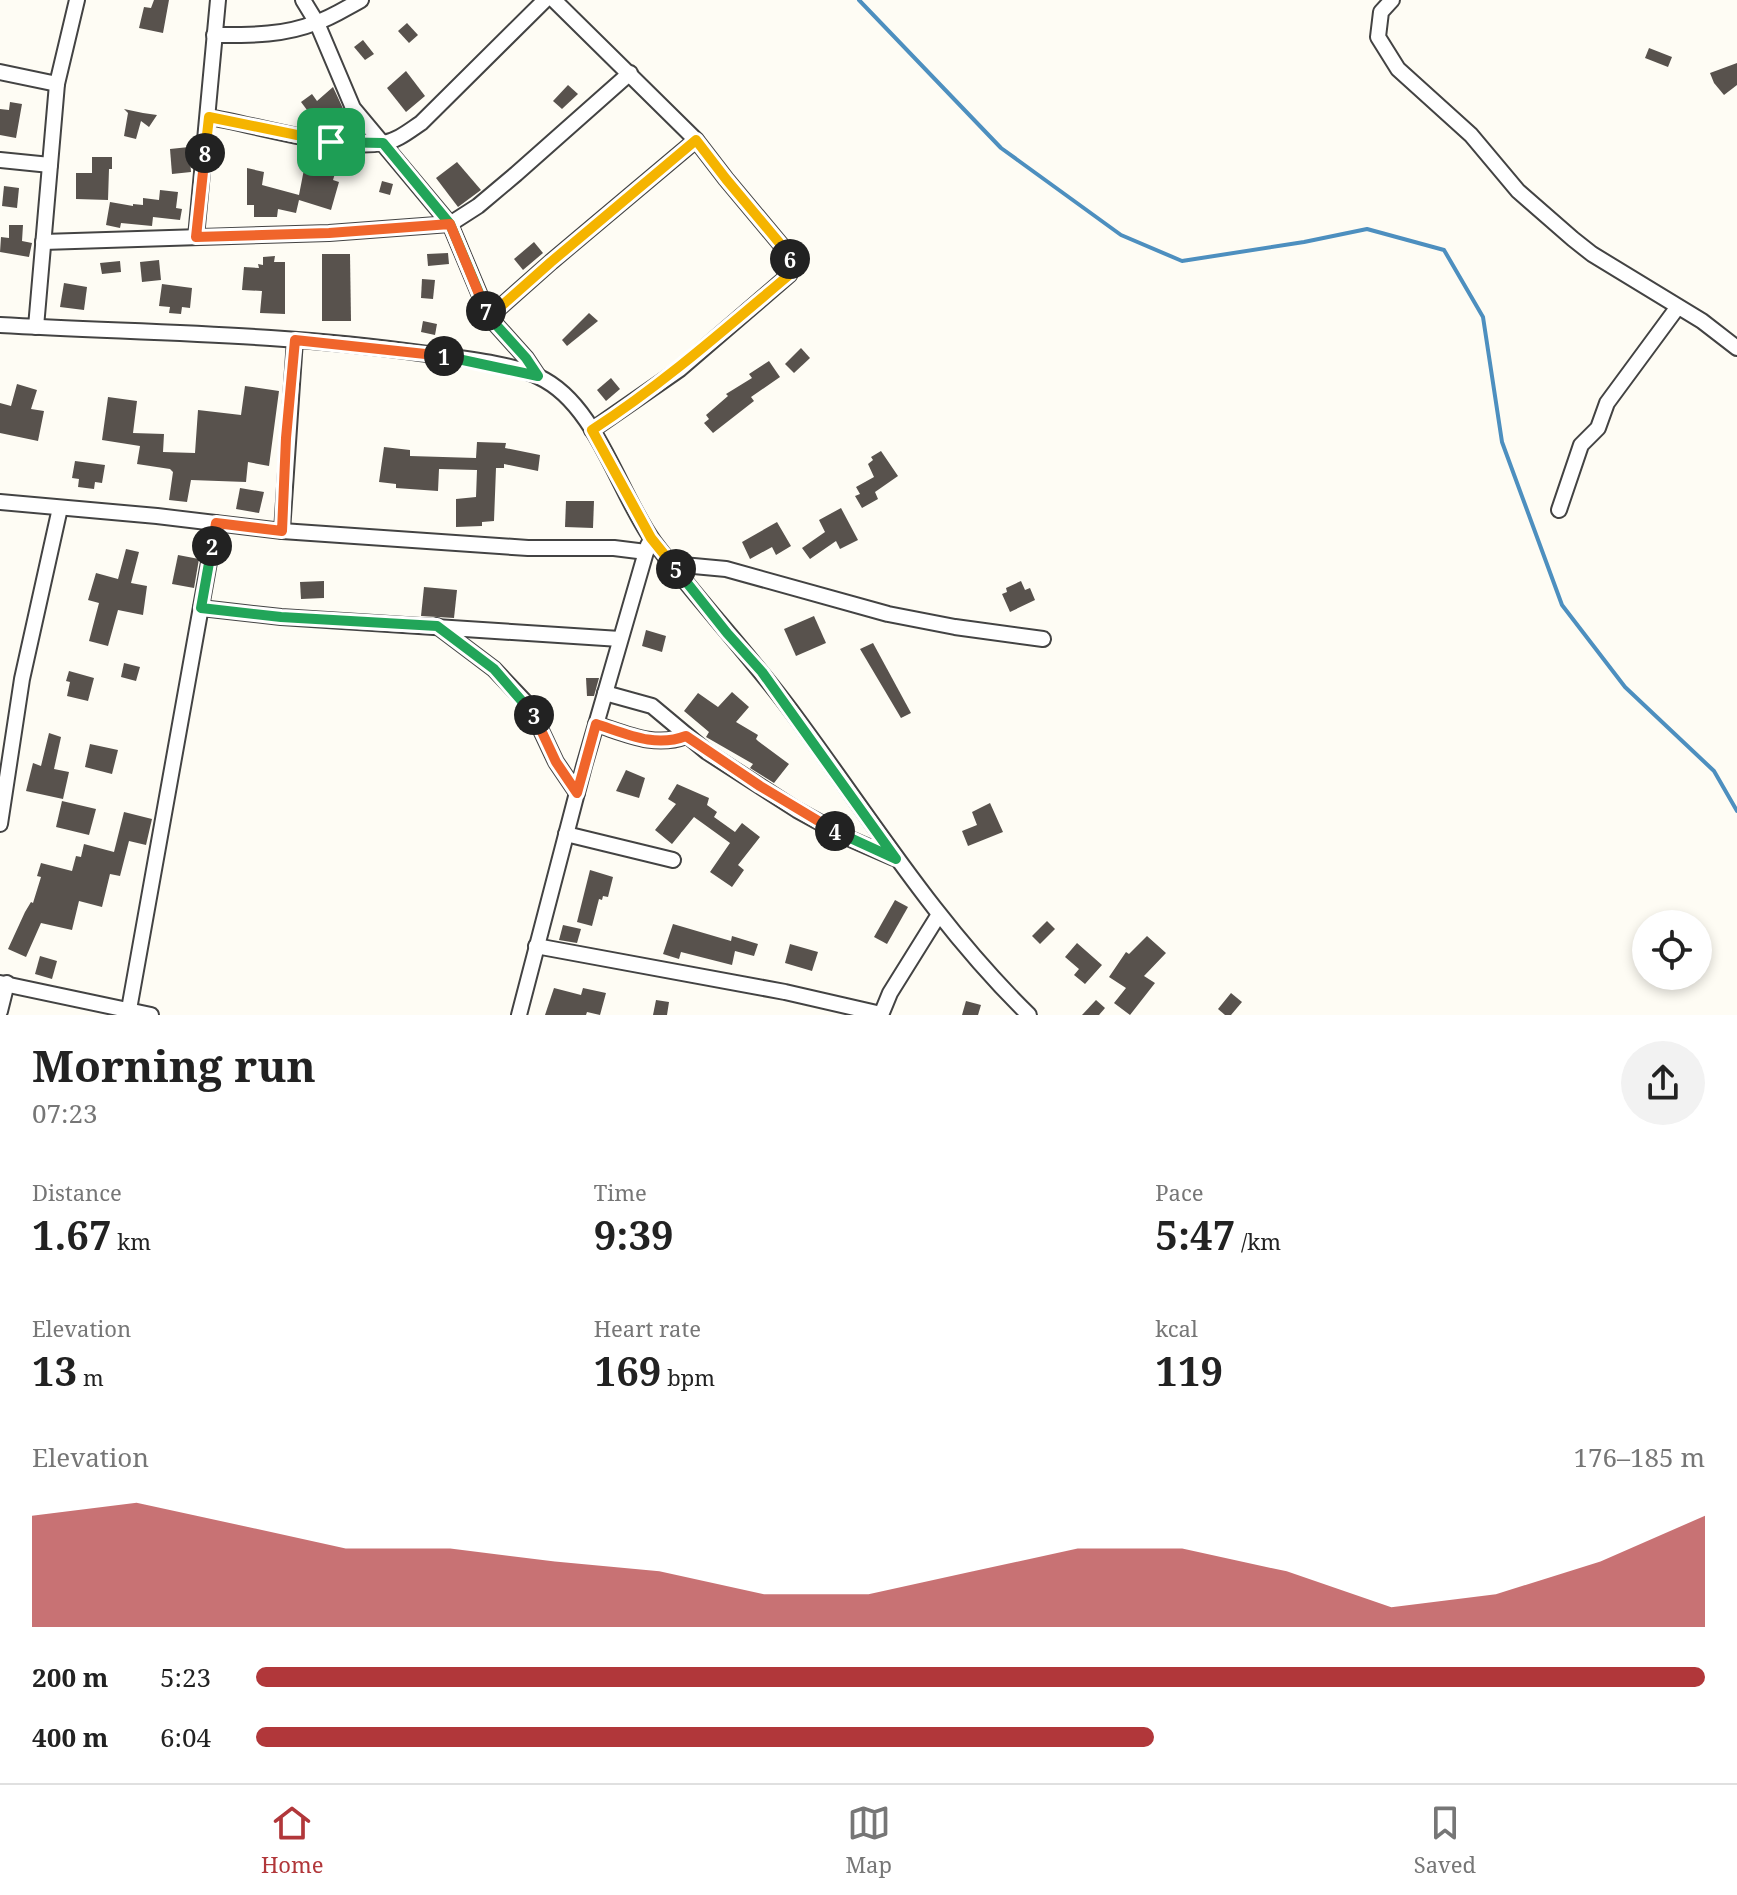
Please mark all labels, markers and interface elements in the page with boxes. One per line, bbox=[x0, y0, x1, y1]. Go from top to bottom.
pin bbox=[297, 108, 365, 176]
icon: arrive bbox=[309, 120, 353, 164]
pin: 8 bbox=[185, 133, 225, 173]
text: 8 bbox=[199, 138, 211, 168]
pin: 6 bbox=[770, 239, 810, 279]
text: 6 bbox=[784, 244, 796, 274]
pin: 7 bbox=[466, 291, 506, 331]
text: 7 bbox=[480, 296, 492, 326]
pin: 1 bbox=[424, 336, 464, 376]
text: 1 bbox=[438, 341, 450, 371]
pin: 2 bbox=[192, 526, 232, 566]
text: 2 bbox=[206, 531, 218, 561]
pin: 5 bbox=[656, 549, 696, 589]
text: 5 bbox=[670, 554, 682, 584]
pin: 3 bbox=[514, 695, 554, 735]
text: 3 bbox=[528, 700, 540, 730]
pin: 4 bbox=[815, 811, 855, 851]
text: 4 bbox=[829, 816, 841, 846]
map controls bbox=[1632, 910, 1712, 990]
button: locate bbox=[1632, 910, 1712, 990]
text: Morning run bbox=[32, 1035, 316, 1095]
button: share bbox=[1621, 1041, 1705, 1125]
text: 07:23 bbox=[32, 1095, 98, 1131]
text: Distance bbox=[32, 1177, 122, 1207]
text: Time bbox=[594, 1177, 647, 1207]
text: Pace bbox=[1155, 1177, 1204, 1207]
text: 1.67 bbox=[32, 1207, 112, 1262]
text: 9:39 bbox=[594, 1207, 674, 1262]
text: 5:47 bbox=[1155, 1207, 1235, 1262]
text: km bbox=[112, 1226, 151, 1256]
text: /km bbox=[1235, 1226, 1281, 1256]
text: Elevation bbox=[32, 1313, 131, 1343]
text: Heart rate bbox=[594, 1313, 701, 1343]
text: kcal bbox=[1155, 1313, 1198, 1343]
text: 13 bbox=[32, 1343, 77, 1398]
text: 169 bbox=[594, 1343, 661, 1398]
text: 119 bbox=[1155, 1343, 1223, 1398]
text: m bbox=[77, 1362, 104, 1392]
text: bpm bbox=[661, 1362, 715, 1392]
text: Elevation bbox=[32, 1439, 149, 1475]
text: 176–185 m bbox=[1573, 1439, 1705, 1475]
text: 200 m bbox=[32, 1659, 108, 1695]
text: 5:23 bbox=[160, 1659, 211, 1695]
text: 400 m bbox=[32, 1719, 108, 1755]
text: 6:04 bbox=[160, 1719, 211, 1755]
tab: Home bbox=[261, 1801, 324, 1879]
tab: Map bbox=[845, 1801, 892, 1879]
tab: Saved bbox=[1414, 1801, 1476, 1879]

